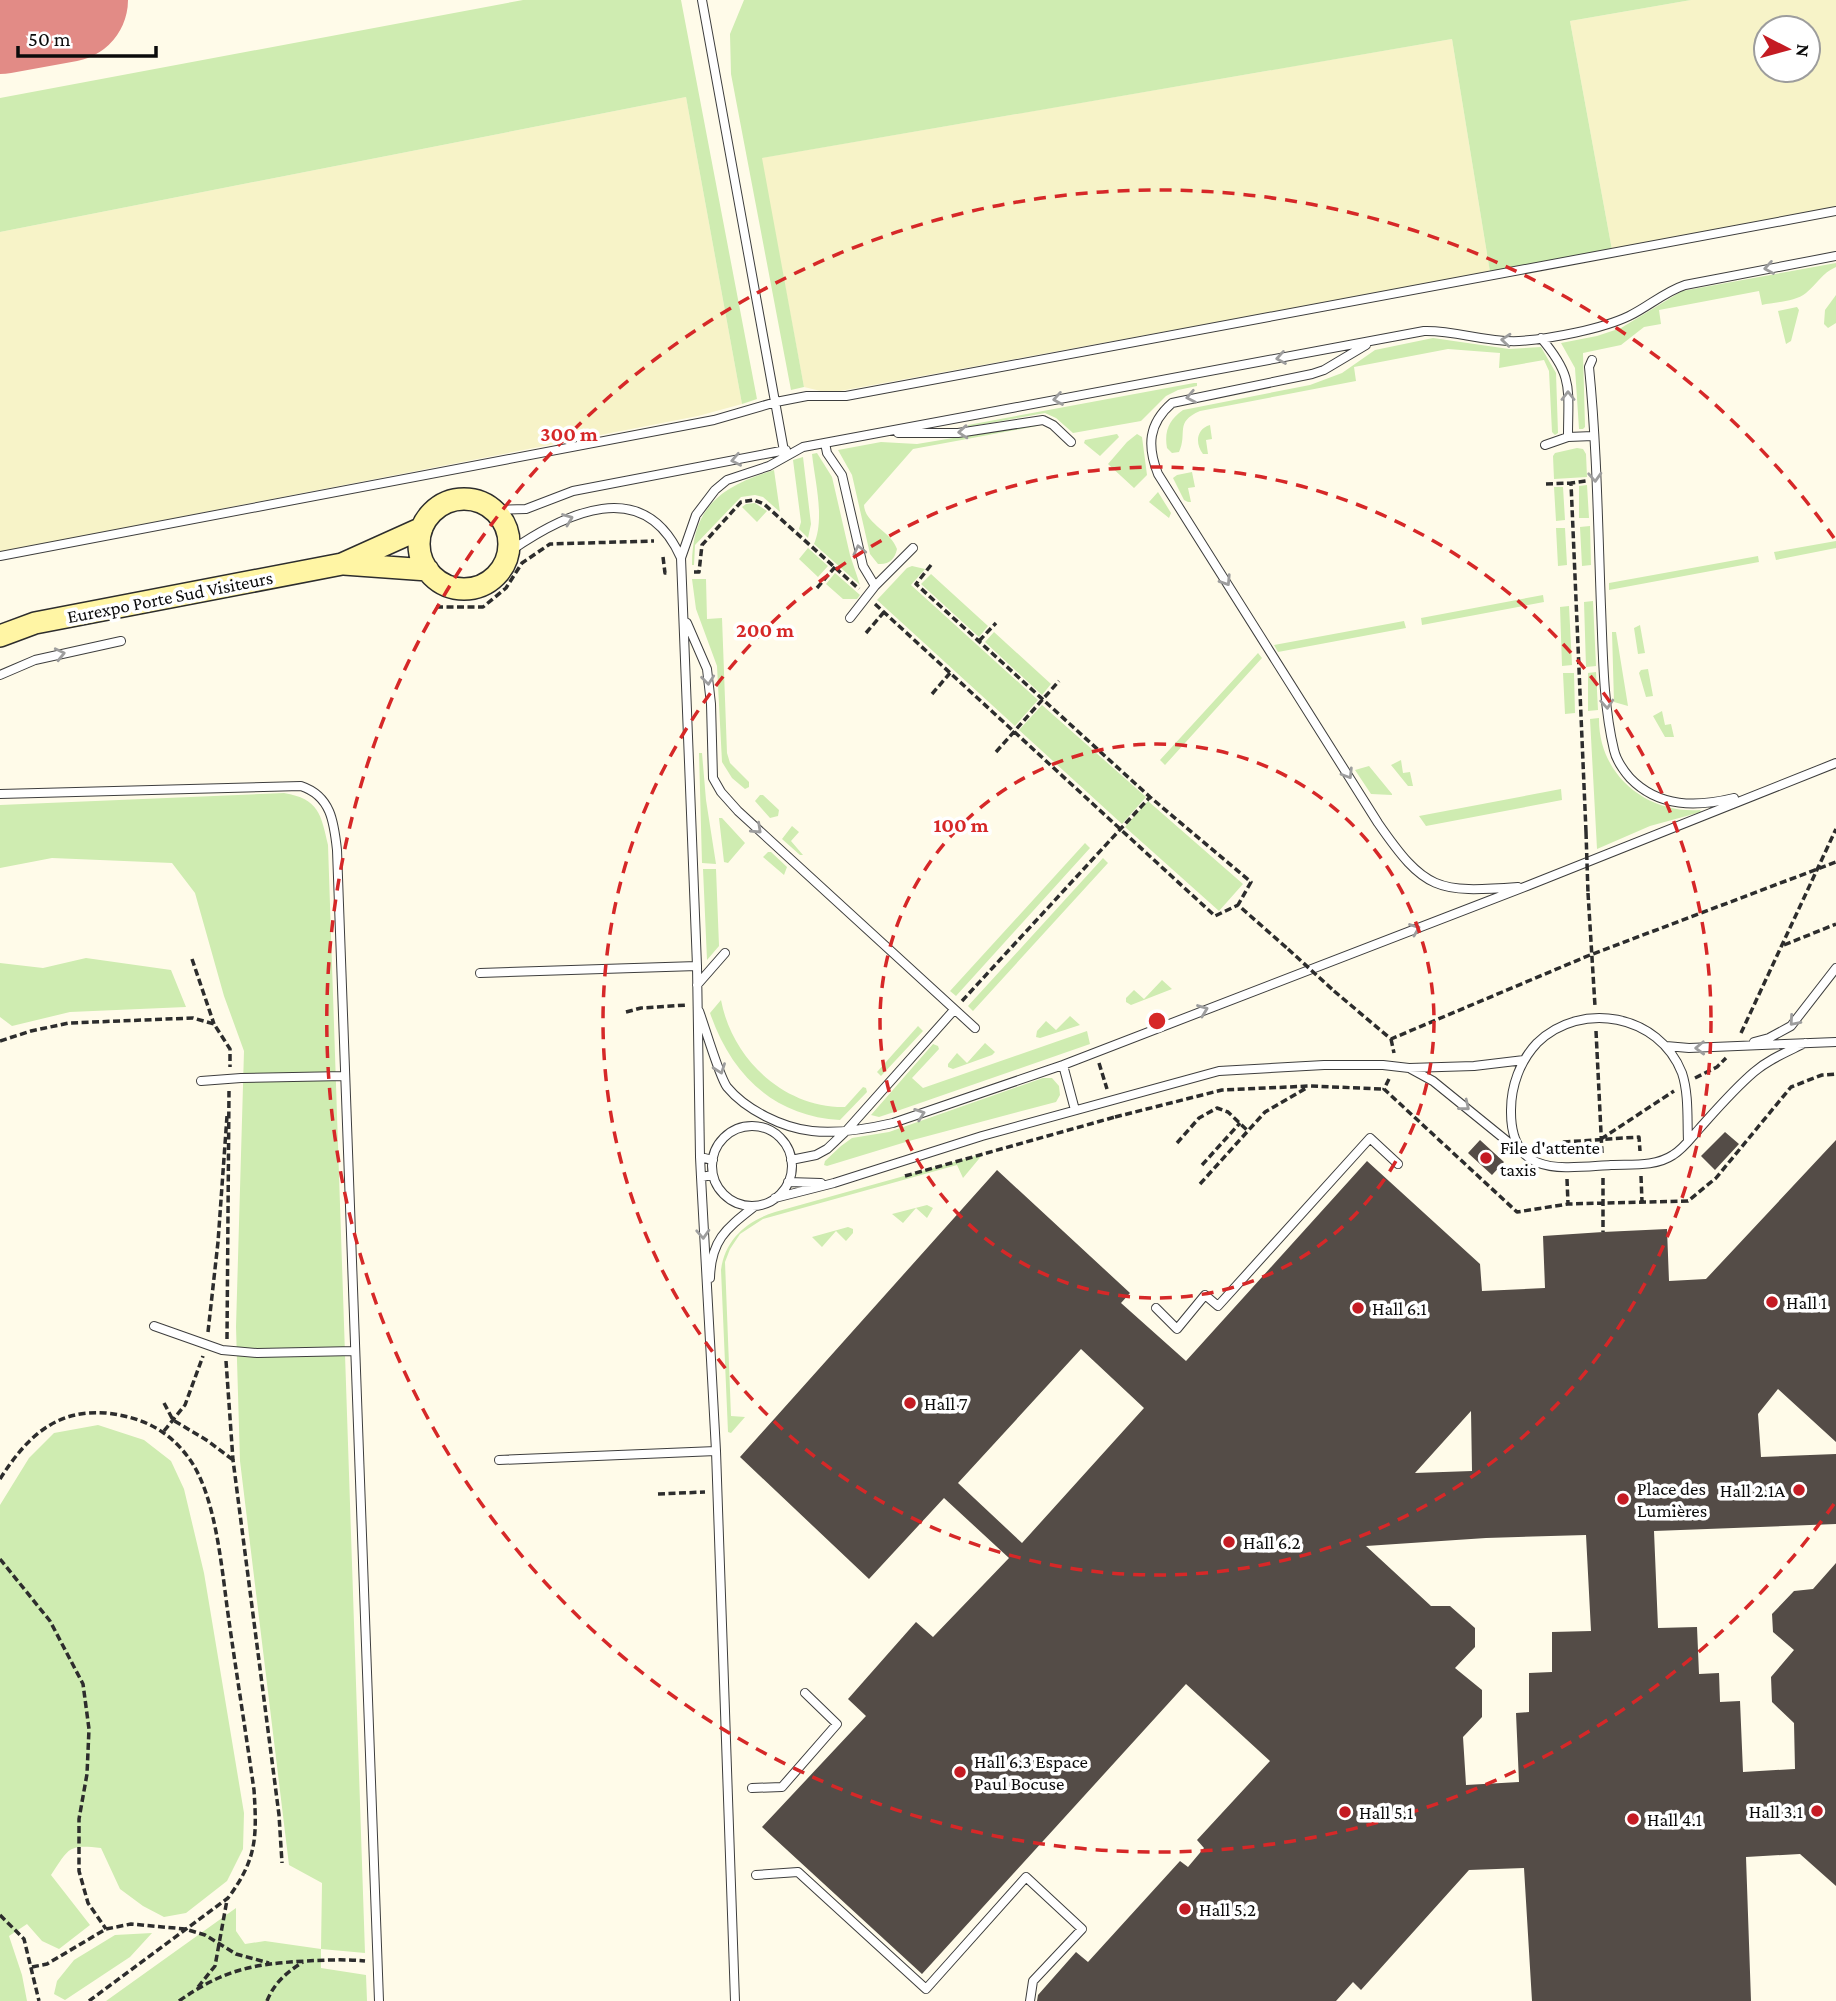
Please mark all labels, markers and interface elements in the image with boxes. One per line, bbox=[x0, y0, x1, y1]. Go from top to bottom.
scale bar bbox=[18, 14, 156, 58]
north arrow bbox=[1752, 14, 1822, 84]
text: 50 m bbox=[28, 27, 71, 51]
text: N bbox=[1792, 43, 1815, 58]
one-way arrow bbox=[1763, 260, 1775, 275]
one-way arrow bbox=[1500, 333, 1511, 348]
one-way arrow bbox=[1276, 350, 1288, 365]
one-way arrow bbox=[1185, 389, 1197, 404]
one-way arrow bbox=[1560, 390, 1576, 401]
one-way arrow bbox=[1052, 391, 1064, 406]
text: 300 m bbox=[540, 422, 598, 446]
one-way arrow bbox=[957, 424, 968, 439]
one-way arrow bbox=[730, 452, 742, 467]
one-way arrow bbox=[1588, 472, 1603, 483]
one-way arrow bbox=[561, 514, 573, 528]
one-way arrow bbox=[853, 544, 867, 556]
street label: Eurexpo Porte Sud Visiteurs bbox=[65, 567, 275, 627]
one-way arrow bbox=[1217, 574, 1230, 587]
text: 200 m bbox=[736, 618, 794, 642]
one-way arrow bbox=[54, 648, 66, 663]
one-way arrow bbox=[700, 675, 715, 686]
one-way arrow bbox=[1599, 699, 1614, 710]
one-way arrow bbox=[1339, 766, 1352, 779]
text: 100 m bbox=[933, 813, 989, 837]
one-way arrow bbox=[749, 821, 762, 833]
one-way arrow bbox=[1409, 923, 1421, 937]
one-way arrow bbox=[1196, 1005, 1208, 1019]
centre of rings bbox=[1145, 1009, 1169, 1033]
one-way arrow bbox=[1790, 1012, 1802, 1025]
one-way arrow bbox=[1694, 1040, 1705, 1055]
one-way arrow bbox=[712, 1062, 726, 1074]
one-way arrow bbox=[1457, 1098, 1470, 1110]
one-way arrow bbox=[914, 1108, 926, 1122]
place label: File d'attente taxis bbox=[1500, 1137, 1600, 1180]
marker: File d'attente taxis bbox=[1478, 1150, 1494, 1166]
one-way arrow bbox=[695, 1228, 710, 1239]
place label: Hall 1 bbox=[1786, 1292, 1827, 1313]
marker: Hall 1 bbox=[1764, 1294, 1780, 1310]
place label: Hall 6.1 bbox=[1372, 1298, 1427, 1319]
marker: Hall 6.1 bbox=[1350, 1300, 1366, 1316]
place label: Hall 7 bbox=[924, 1393, 968, 1414]
marker: Hall 7 bbox=[902, 1395, 918, 1411]
place label: Place des Lumières bbox=[1637, 1478, 1707, 1521]
place label: Hall 2.1A bbox=[1720, 1480, 1785, 1501]
marker: Hall 2.1A bbox=[1791, 1482, 1807, 1498]
marker: Place des Lumières bbox=[1615, 1491, 1631, 1507]
place label: Hall 6.2 bbox=[1243, 1532, 1301, 1553]
marker: Hall 6.2 bbox=[1221, 1534, 1237, 1550]
place label: Hall 6.3 Espace Paul Bocuse bbox=[974, 1751, 1088, 1794]
marker: Hall 6.3 Espace Paul Bocuse bbox=[952, 1764, 968, 1780]
place label: Hall 3.1 bbox=[1749, 1801, 1803, 1822]
place label: Hall 5.1 bbox=[1359, 1802, 1413, 1823]
marker: Hall 3.1 bbox=[1809, 1803, 1825, 1819]
marker: Hall 5.1 bbox=[1337, 1804, 1353, 1820]
place label: Hall 4.1 bbox=[1647, 1809, 1702, 1830]
marker: Hall 4.1 bbox=[1625, 1811, 1641, 1827]
place label: Hall 5.2 bbox=[1199, 1899, 1256, 1920]
marker: Hall 5.2 bbox=[1177, 1901, 1193, 1917]

